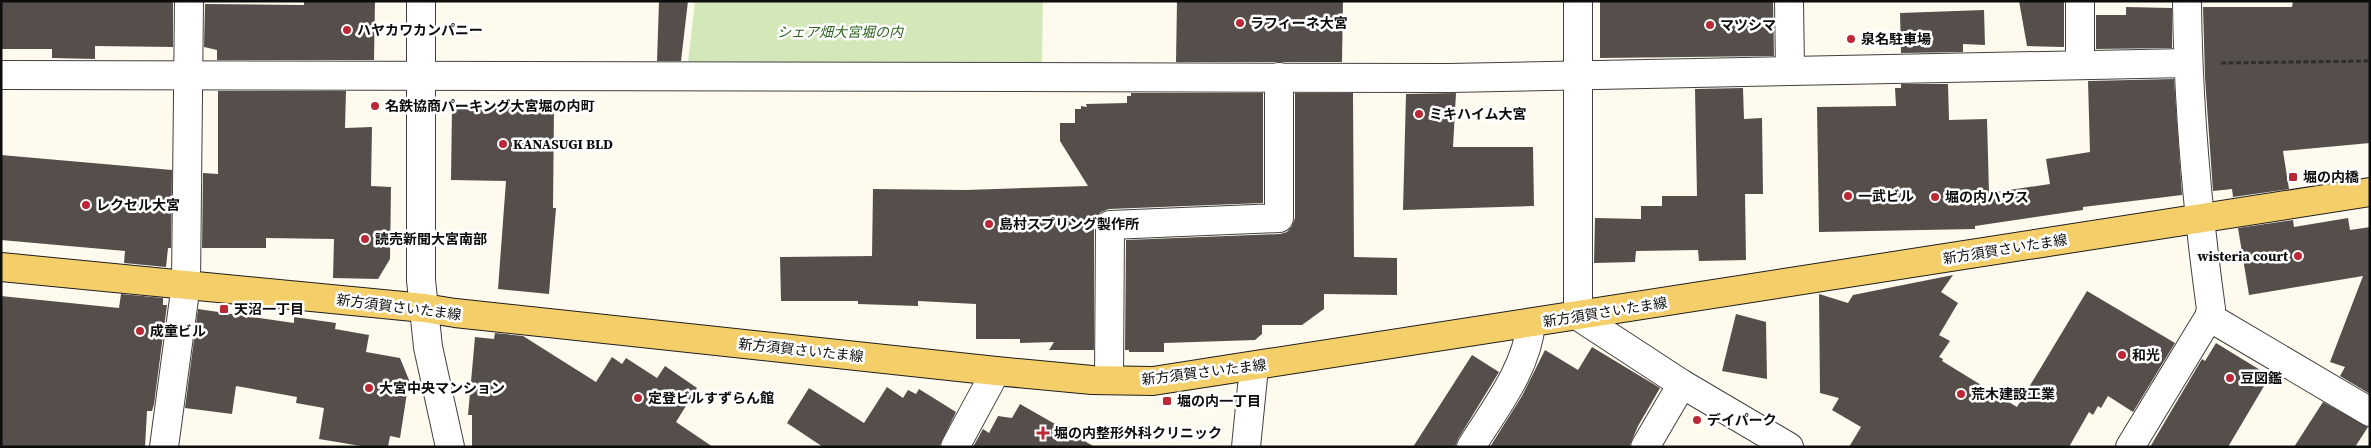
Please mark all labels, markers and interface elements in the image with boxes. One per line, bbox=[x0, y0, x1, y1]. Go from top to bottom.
place label: ラフィーネ大宮 bbox=[1250, 13, 1348, 33]
place label: マツシマ bbox=[1720, 15, 1776, 35]
marker: ラフィーネ大宮 bbox=[1234, 17, 1246, 29]
marker: マツシマ bbox=[1704, 19, 1716, 31]
place label: ハヤカワカンパニー bbox=[357, 20, 483, 40]
park label: シェア畑大宮堀の内 bbox=[777, 22, 904, 42]
marker: ハヤカワカンパニー bbox=[341, 24, 353, 36]
place label: 泉名駐車場 bbox=[1861, 29, 1931, 49]
marker: 泉名駐車場 bbox=[1845, 33, 1857, 45]
place label: 名鉄協商パーキング大宮堀の内町 bbox=[385, 96, 595, 116]
marker: 名鉄協商パーキング大宮堀の内町 bbox=[369, 100, 381, 112]
place label: ミキハイム大宮 bbox=[1429, 104, 1526, 124]
marker: ミキハイム大宮 bbox=[1413, 108, 1425, 120]
place label: KANASUGI BLD bbox=[513, 134, 613, 154]
marker: KANASUGI BLD bbox=[497, 138, 509, 150]
place label: 堀の内橋 bbox=[2303, 167, 2359, 187]
marker: 堀の内橋 bbox=[2287, 171, 2299, 183]
place label: 一武ビル bbox=[1858, 186, 1914, 206]
place label: 堀の内ハウス bbox=[1945, 187, 2029, 207]
marker: 一武ビル bbox=[1842, 190, 1854, 202]
marker: 堀の内ハウス bbox=[1929, 191, 1941, 203]
place label: レクセル大宮 bbox=[96, 195, 180, 215]
marker: レクセル大宮 bbox=[80, 199, 92, 211]
place label: 島村スプリング製作所 bbox=[999, 214, 1139, 234]
marker: 島村スプリング製作所 bbox=[983, 218, 995, 230]
place label: 読売新聞大宮南部 bbox=[375, 229, 487, 249]
street label: 新方須賀さいたま線 bbox=[1941, 229, 2069, 269]
marker: 読売新聞大宮南部 bbox=[359, 233, 371, 245]
place label: wisteria court bbox=[2196, 246, 2289, 266]
marker: wisteria court bbox=[2292, 250, 2304, 262]
street label: 新方須賀さいたま線 bbox=[335, 289, 463, 325]
street label: 新方須賀さいたま線 bbox=[1541, 292, 1669, 332]
place label: 天沼一丁目 bbox=[234, 299, 304, 319]
marker: 天沼一丁目 bbox=[218, 303, 230, 315]
place label: 成童ビル bbox=[150, 321, 206, 341]
marker: 成童ビル bbox=[134, 325, 146, 337]
street label: 新方須賀さいたま線 bbox=[738, 333, 864, 367]
place label: 和光 bbox=[2132, 345, 2160, 365]
marker: 和光 bbox=[2116, 349, 2128, 361]
street label: 新方須賀さいたま線 bbox=[1140, 354, 1268, 390]
place label: 豆図鑑 bbox=[2240, 368, 2282, 388]
marker: 豆図鑑 bbox=[2224, 372, 2236, 384]
place label: 大宮中央マンション bbox=[379, 378, 505, 398]
marker: 大宮中央マンション bbox=[363, 382, 375, 394]
place label: 荒木建設工業 bbox=[1971, 384, 2055, 404]
place label: 定登ビルすずらん館 bbox=[648, 388, 774, 408]
marker: 荒木建設工業 bbox=[1955, 388, 1967, 400]
place label: 堀の内一丁目 bbox=[1177, 391, 1261, 411]
marker: 定登ビルすずらん館 bbox=[632, 392, 644, 404]
marker: 堀の内一丁目 bbox=[1161, 395, 1173, 407]
place label: デイパーク bbox=[1707, 410, 1777, 430]
marker: デイパーク bbox=[1691, 414, 1703, 426]
place label: 堀の内整形外科クリニック bbox=[1054, 423, 1222, 443]
marker: 堀の内整形外科クリニック bbox=[1036, 426, 1050, 440]

